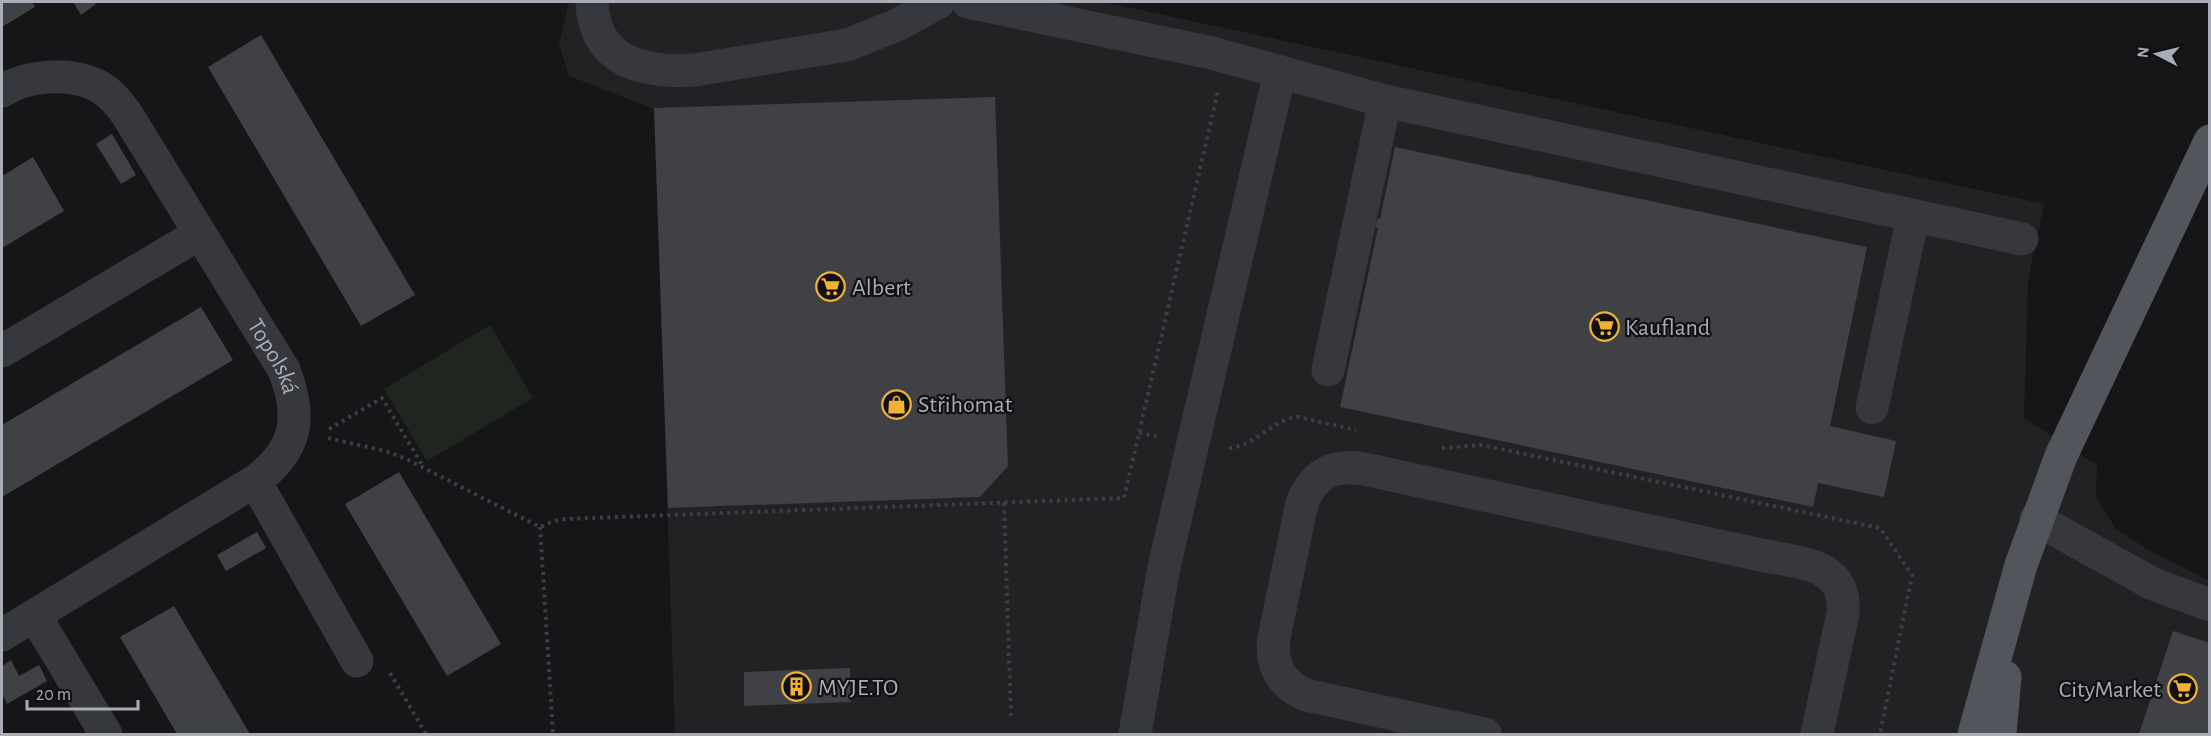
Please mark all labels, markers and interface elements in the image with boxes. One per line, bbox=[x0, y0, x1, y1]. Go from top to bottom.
north arrow bbox=[2127, 24, 2187, 84]
text: N bbox=[2134, 46, 2152, 59]
supermarket icon: Albert bbox=[815, 271, 847, 303]
place label: Albert bbox=[852, 276, 911, 300]
supermarket icon: Kaufland bbox=[1588, 311, 1620, 343]
street label: Topolská bbox=[243, 315, 302, 397]
place label: Kaufland bbox=[1625, 316, 1710, 340]
shop icon: Střihomat bbox=[881, 388, 913, 420]
place label: Střihomat bbox=[918, 393, 1013, 417]
building icon: MYJE.TO bbox=[781, 671, 813, 703]
scale bar bbox=[27, 673, 138, 711]
supermarket icon: CityMarket bbox=[2166, 673, 2198, 705]
place label: MYJE.TO bbox=[818, 676, 898, 700]
place label: CityMarket bbox=[2059, 678, 2161, 702]
text: 20 m bbox=[36, 686, 71, 704]

